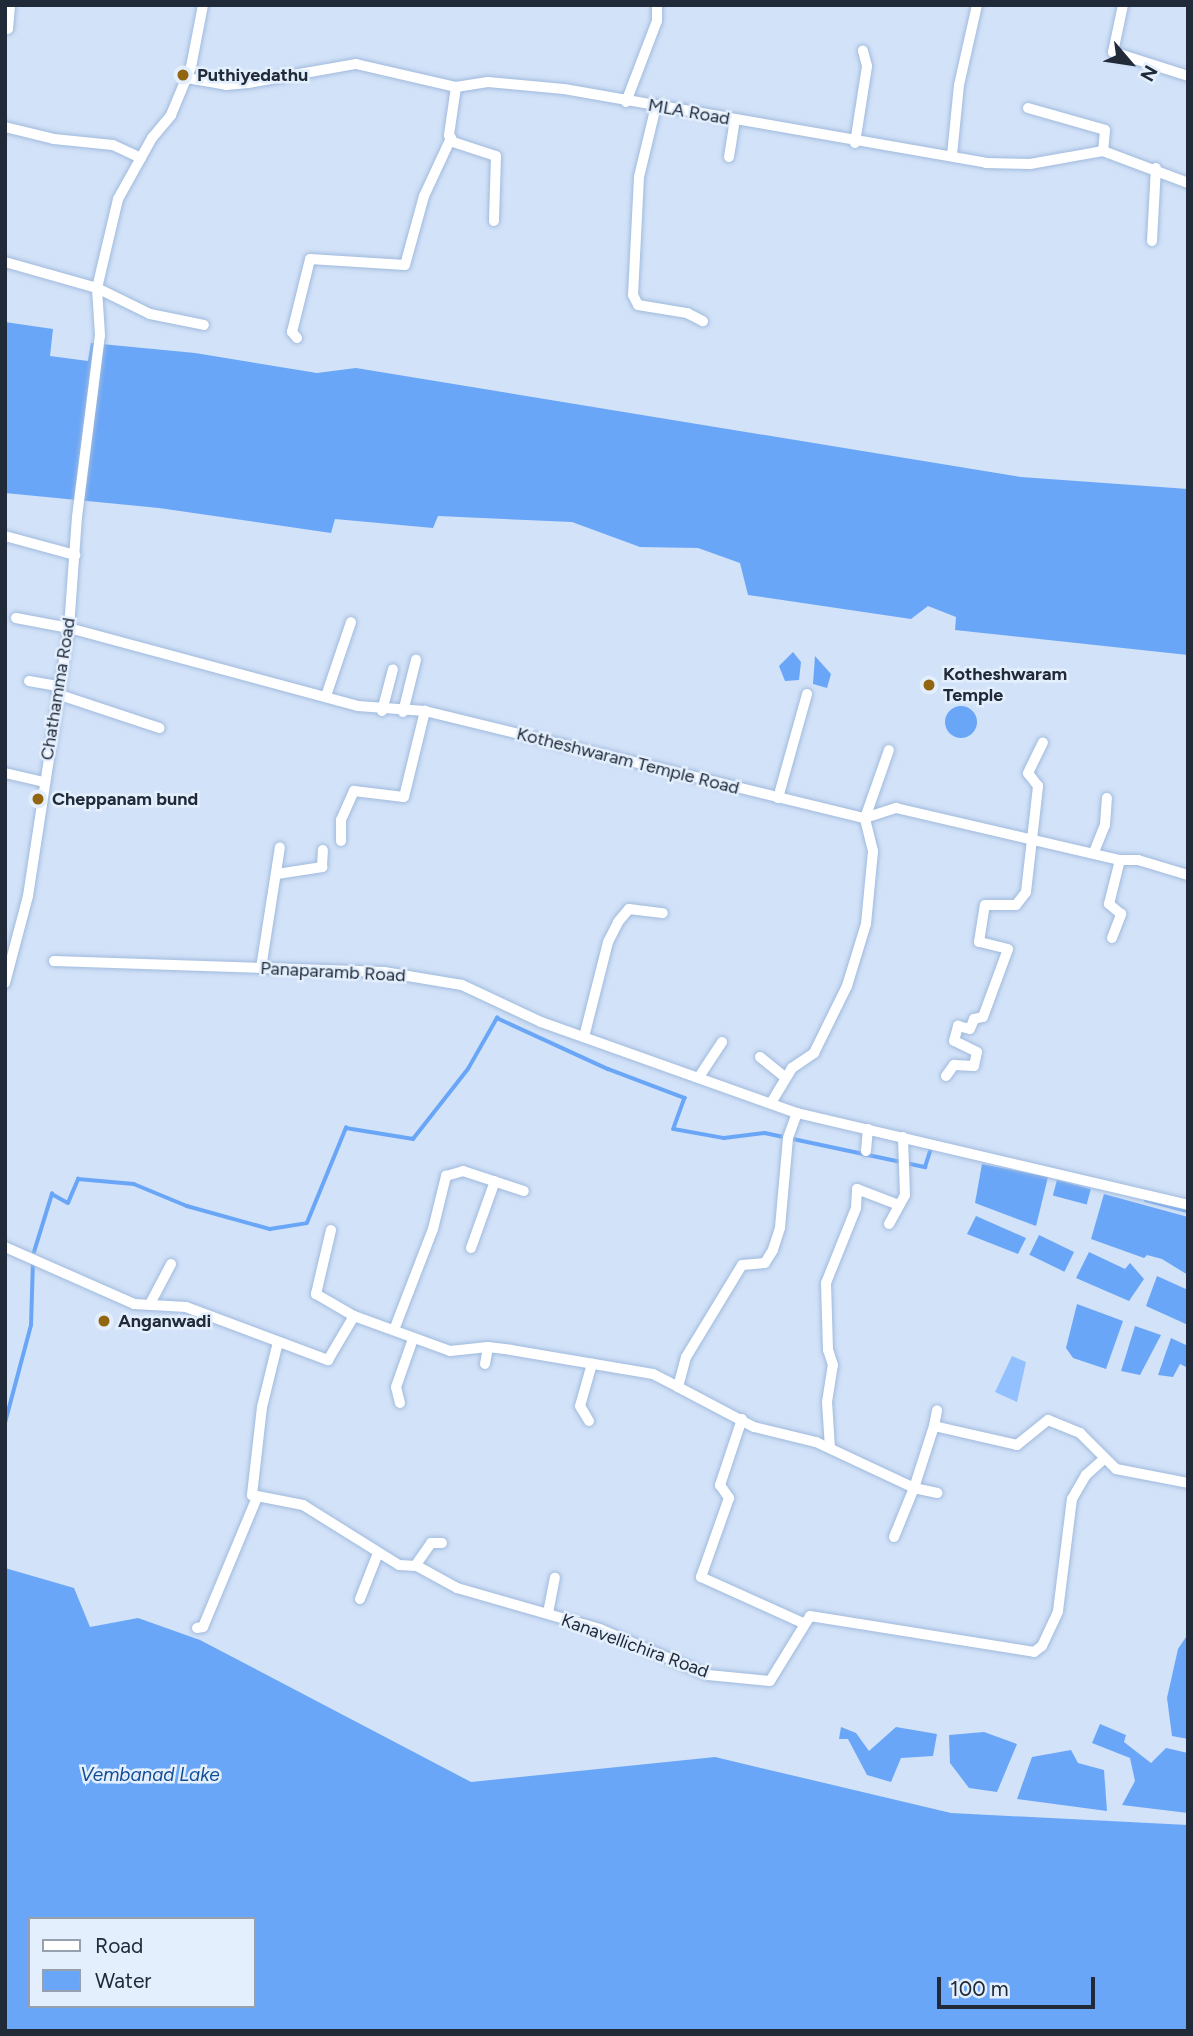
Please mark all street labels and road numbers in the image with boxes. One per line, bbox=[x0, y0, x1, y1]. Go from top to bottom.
street label: MLA Road bbox=[646, 94, 732, 130]
street label: Chathamma Road bbox=[36, 616, 80, 762]
street label: Kotheshwaram Temple Road bbox=[514, 723, 742, 799]
street label: Panaparamb Road bbox=[260, 957, 406, 987]
street label: Kanavellichira Road bbox=[558, 1609, 712, 1683]

